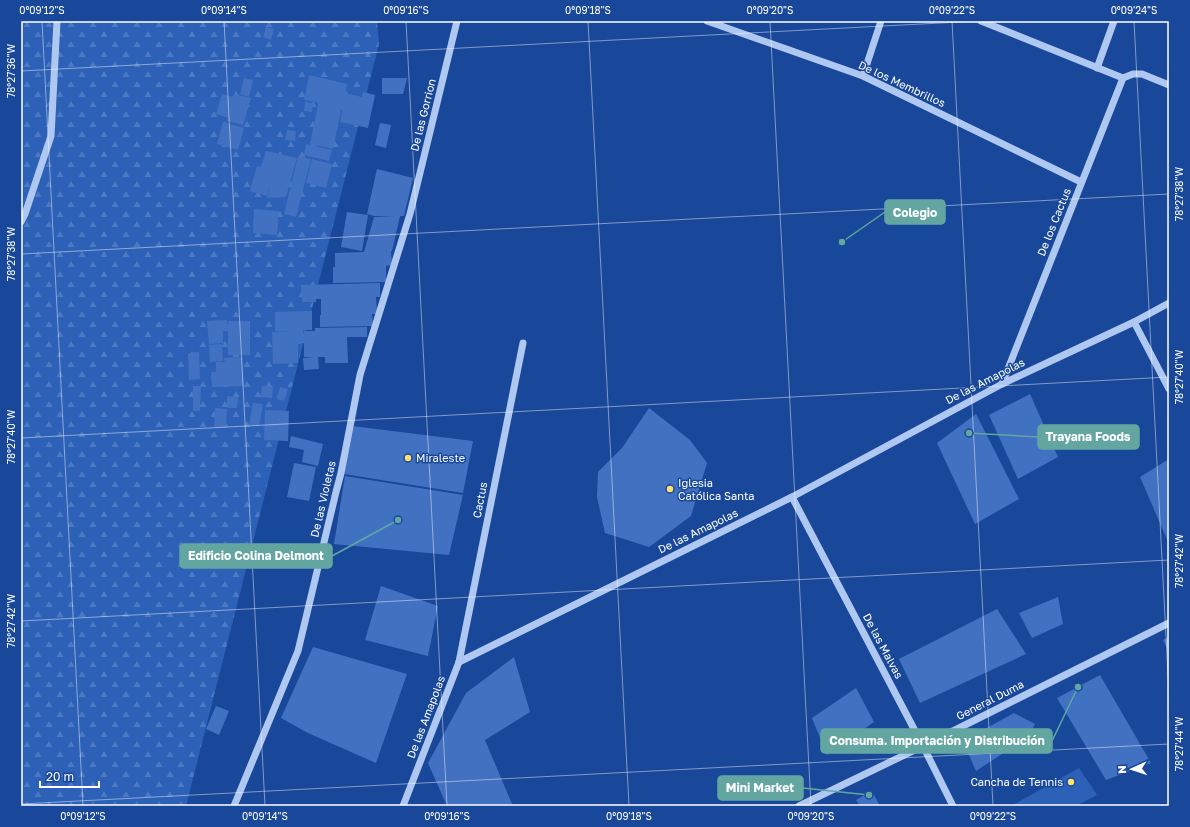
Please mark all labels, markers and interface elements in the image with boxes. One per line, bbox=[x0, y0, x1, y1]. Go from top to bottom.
text: 0°09'12"S bbox=[19, 4, 65, 16]
text: 0°09'14"S bbox=[201, 4, 247, 16]
text: 0°09'16"S bbox=[383, 4, 429, 16]
text: 0°09'18"S bbox=[565, 4, 611, 16]
text: 0°09'20"S bbox=[747, 4, 793, 16]
text: 0°09'22"S bbox=[929, 4, 975, 16]
text: 0°09'24"S bbox=[1111, 4, 1157, 16]
text: 78°27'36"W bbox=[5, 44, 17, 98]
street label: De los Membrillos bbox=[857, 58, 948, 109]
street label: De las Gorrion bbox=[407, 77, 438, 153]
text: 78°27'38"W bbox=[1173, 166, 1185, 221]
street label: De los Cactus bbox=[1034, 186, 1073, 258]
callout: Colegio bbox=[885, 200, 945, 224]
text: Colegio bbox=[893, 205, 937, 220]
text: 78°27'38"W bbox=[5, 226, 17, 281]
text: 78°27'40"W bbox=[1173, 349, 1185, 404]
street label: De las Amapolas bbox=[943, 355, 1027, 406]
text: 78°27'40"W bbox=[5, 409, 17, 464]
callout: Trayana Foods bbox=[1038, 425, 1139, 449]
text: Trayana Foods bbox=[1045, 429, 1131, 444]
place label: Miraleste bbox=[416, 451, 465, 464]
marker: Miraleste bbox=[403, 453, 413, 463]
street label: De las Violetas bbox=[307, 459, 338, 539]
place label: Iglesia Católica Santa bbox=[678, 476, 755, 502]
street label: Cactus bbox=[470, 481, 489, 519]
marker: Iglesia Católica Santa bbox=[665, 484, 675, 494]
street label: De las Amapolas bbox=[656, 505, 740, 556]
text: 78°27'42"W bbox=[1173, 534, 1185, 588]
callout: Edificio Colina Delmont bbox=[180, 544, 332, 568]
text: Edificio Colina Delmont bbox=[188, 548, 324, 563]
text: 78°27'42"W bbox=[5, 594, 17, 648]
street label: De las Malvas bbox=[861, 611, 906, 681]
street label: De las Amapolas bbox=[404, 674, 447, 760]
street label: General Duma bbox=[954, 677, 1026, 722]
text: 78°27'44"W bbox=[1173, 716, 1185, 771]
callout: Consuma. Importación y Distribución bbox=[821, 729, 1052, 753]
text: Consuma. Importación y Distribución bbox=[829, 733, 1045, 748]
north arrow bbox=[1112, 749, 1152, 789]
scale bar bbox=[40, 763, 99, 789]
text: N bbox=[1115, 765, 1128, 774]
text: 20 m bbox=[46, 769, 74, 784]
place label: Cancha de Tennis bbox=[970, 775, 1063, 788]
callout: Mini Market bbox=[718, 776, 803, 800]
marker: Cancha de Tennis bbox=[1066, 777, 1076, 787]
text: Mini Market bbox=[726, 780, 794, 795]
text: 0°09'12"S bbox=[60, 810, 106, 822]
text: 0°09'14"S bbox=[242, 810, 288, 822]
text: 0°09'16"S bbox=[424, 810, 470, 822]
text: 0°09'18"S bbox=[606, 810, 652, 822]
text: 0°09'20"S bbox=[788, 810, 834, 822]
text: 0°09'22"S bbox=[970, 810, 1016, 822]

